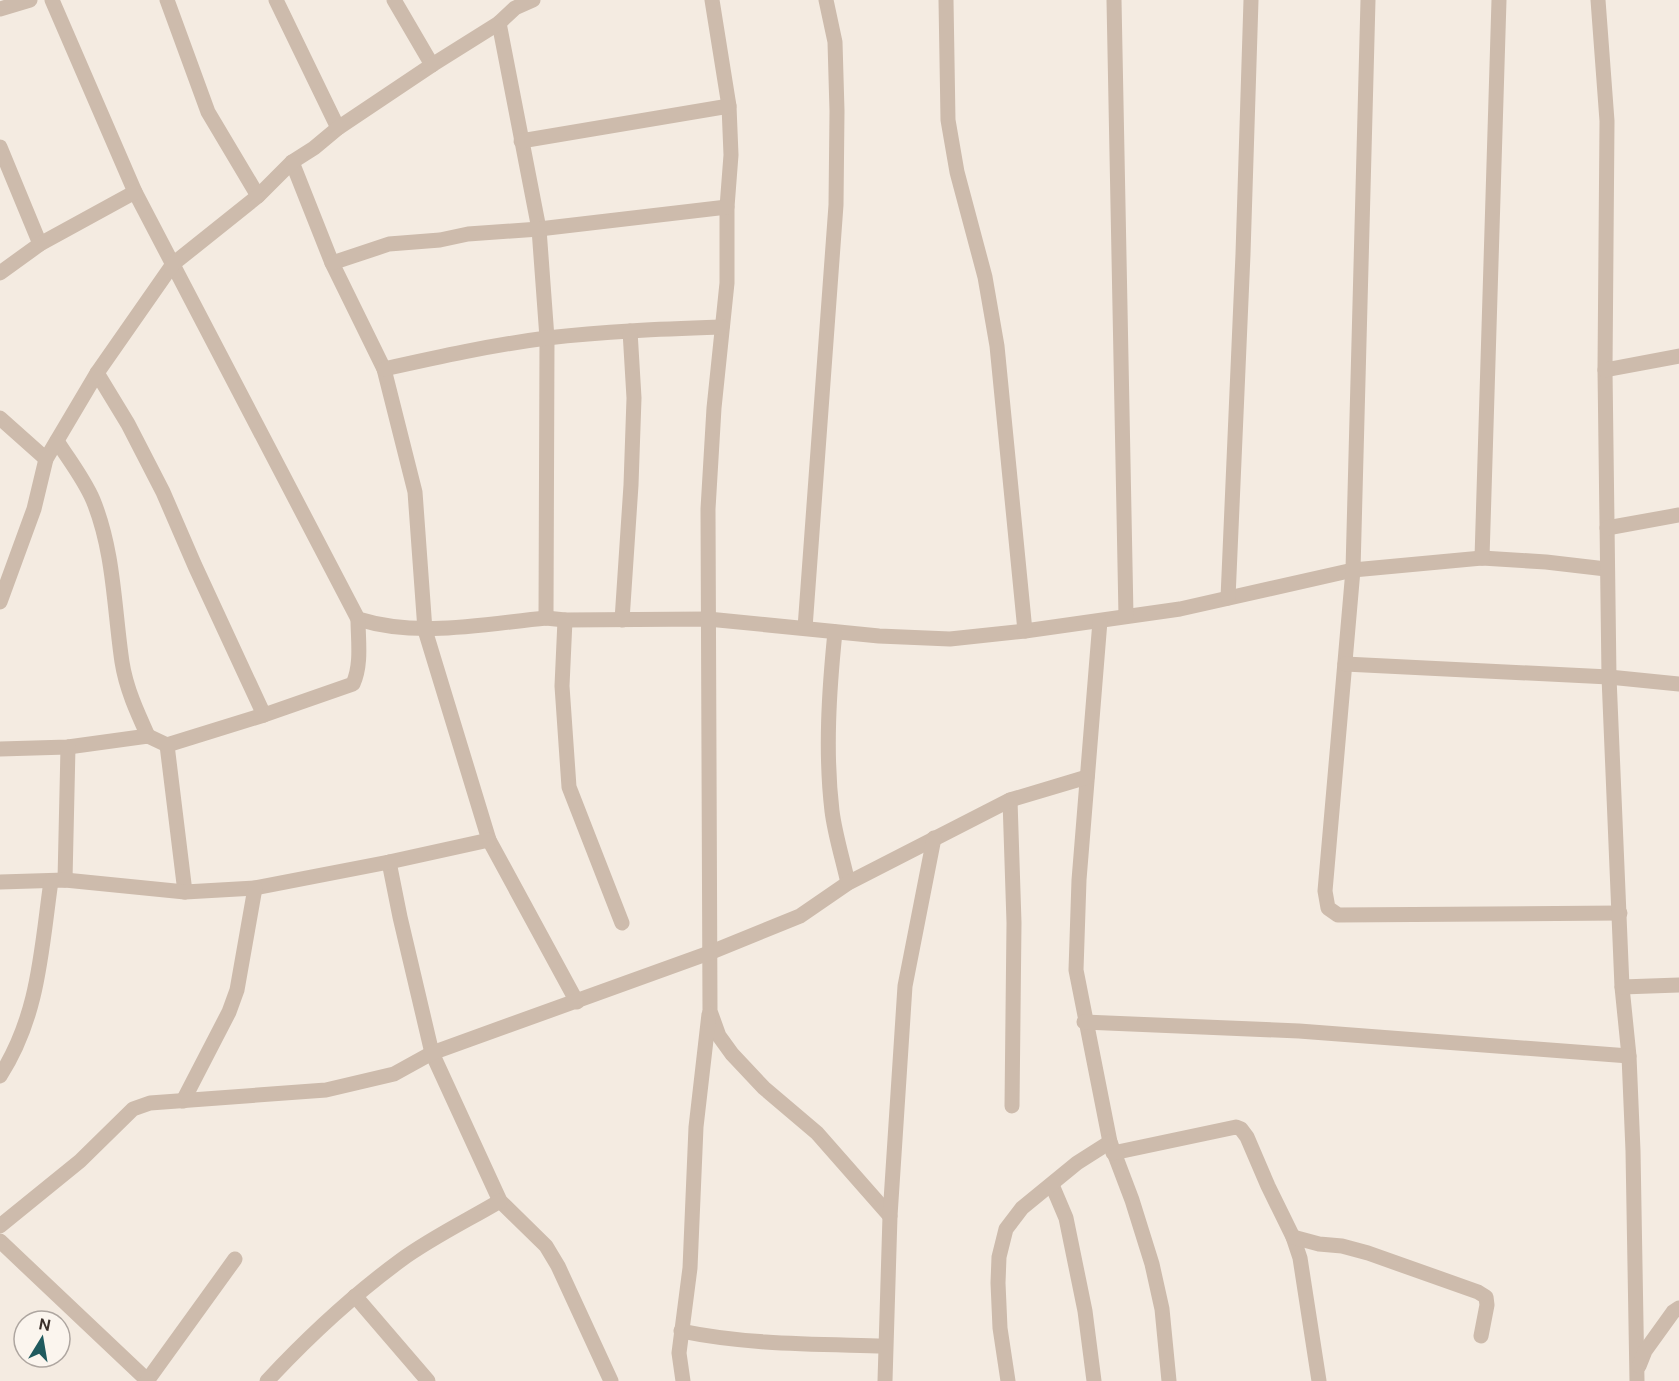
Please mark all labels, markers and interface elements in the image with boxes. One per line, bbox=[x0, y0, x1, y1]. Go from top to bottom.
north arrow bbox=[12, 1309, 72, 1369]
text: N bbox=[37, 1313, 52, 1336]

